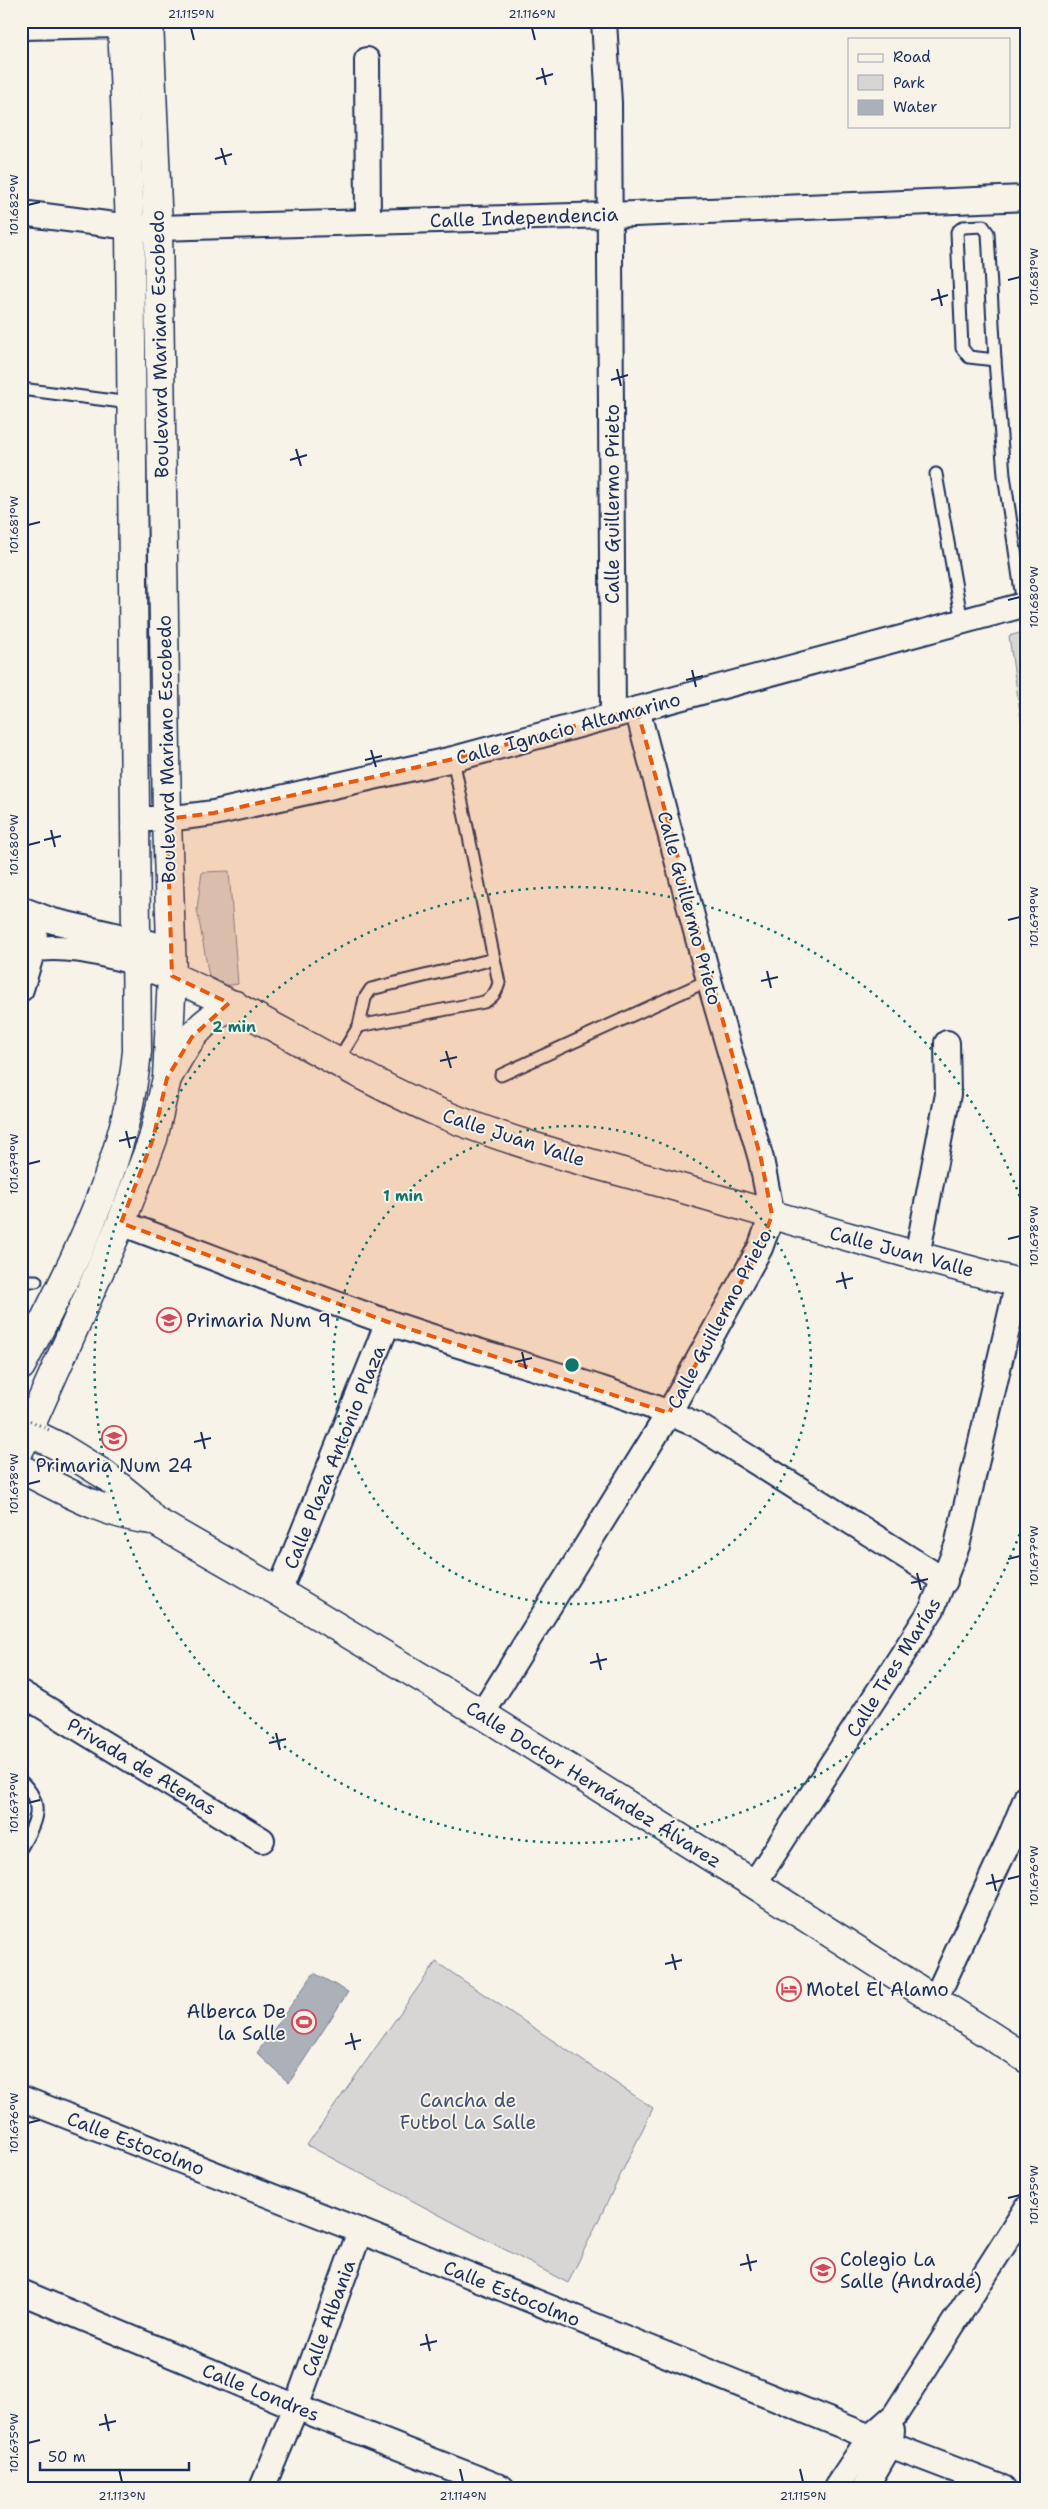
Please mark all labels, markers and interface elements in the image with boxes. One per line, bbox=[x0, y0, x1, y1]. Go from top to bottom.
text: 21.115°N bbox=[168, 6, 214, 22]
text: 21.116°N bbox=[508, 6, 556, 22]
legend bbox=[848, 38, 1010, 128]
text: Road bbox=[893, 47, 931, 67]
text: Park bbox=[893, 73, 925, 93]
text: Water bbox=[893, 97, 937, 117]
text: 101.682°W bbox=[6, 174, 22, 236]
street label: Calle Independencia bbox=[429, 202, 619, 233]
street label: Boulevard Mariano Escobedo bbox=[145, 210, 174, 478]
text: 101.681°W bbox=[1026, 248, 1042, 306]
street label: Calle Guillermo Prieto bbox=[600, 404, 625, 604]
text: 101.681°W bbox=[6, 496, 22, 554]
text: 101.680°W bbox=[1026, 566, 1042, 628]
street label: Boulevard Mariano Escobedo bbox=[152, 615, 181, 883]
street label: Calle Ignacio Altamarino bbox=[453, 686, 683, 771]
street label: Calle Guillermo Prieto bbox=[652, 808, 727, 1008]
text: 101.680°W bbox=[6, 814, 22, 876]
text: 101.679°W bbox=[1026, 886, 1042, 948]
text: 2 min bbox=[212, 1017, 256, 1037]
street label: Calle Juan Valle bbox=[439, 1103, 588, 1172]
text: 101.679°W bbox=[6, 1133, 22, 1195]
text: 1 min bbox=[383, 1186, 423, 1206]
text: 101.678°W bbox=[1026, 1205, 1042, 1267]
street label: Calle Juan Valle bbox=[827, 1220, 977, 1283]
street label: Calle Guillermo Prieto bbox=[661, 1225, 777, 1413]
school or university icon: Primaria Num 9 bbox=[156, 1307, 182, 1333]
place label: Primaria Num 9 bbox=[186, 1308, 331, 1333]
street label: Calle Plaza Antonio Plaza bbox=[278, 1341, 391, 1573]
centre of rings bbox=[563, 1356, 581, 1374]
school or university icon: Primaria Num 24 bbox=[101, 1425, 127, 1451]
text: 101.678°W bbox=[6, 1453, 22, 1515]
place label: Primaria Num 24 bbox=[35, 1453, 193, 1478]
text: 101.677°W bbox=[1026, 1526, 1042, 1586]
street label: Calle Tres Marías bbox=[840, 1593, 947, 1742]
street label: Calle Doctor Hernández Álvarez bbox=[461, 1694, 727, 1874]
street label: Privada de Atenas bbox=[62, 1712, 221, 1821]
text: 101.677°W bbox=[6, 1773, 22, 1833]
text: 101.676°W bbox=[1026, 1845, 1042, 1907]
hotel icon: Motel El Alamo bbox=[776, 1976, 802, 2002]
place label: Motel El Alamo bbox=[806, 1977, 949, 2002]
place label: Alberca De la Salle bbox=[186, 1999, 286, 2046]
sports icon: Alberca De la Salle bbox=[291, 2009, 317, 2035]
park label: Cancha de Futbol La Salle bbox=[400, 2088, 536, 2135]
text: 101.676°W bbox=[6, 2092, 22, 2154]
street label: Calle Estocolmo bbox=[63, 2106, 208, 2181]
text: 101.675°W bbox=[1026, 2165, 1042, 2225]
place label: Colegio La Salle (Andrade) bbox=[840, 2247, 982, 2294]
street label: Calle Estocolmo bbox=[440, 2255, 584, 2332]
street label: Calle Albania bbox=[296, 2256, 361, 2380]
school or university icon: Colegio La Salle (Andrade) bbox=[810, 2257, 836, 2283]
street label: Calle Londres bbox=[199, 2358, 323, 2427]
text: 101.675°W bbox=[6, 2413, 22, 2473]
scale bar bbox=[40, 2439, 189, 2471]
text: 50 m bbox=[48, 2447, 86, 2467]
text: 21.113°N bbox=[98, 2488, 146, 2504]
text: 21.114°N bbox=[439, 2488, 487, 2504]
text: 21.115°N bbox=[780, 2488, 826, 2504]

